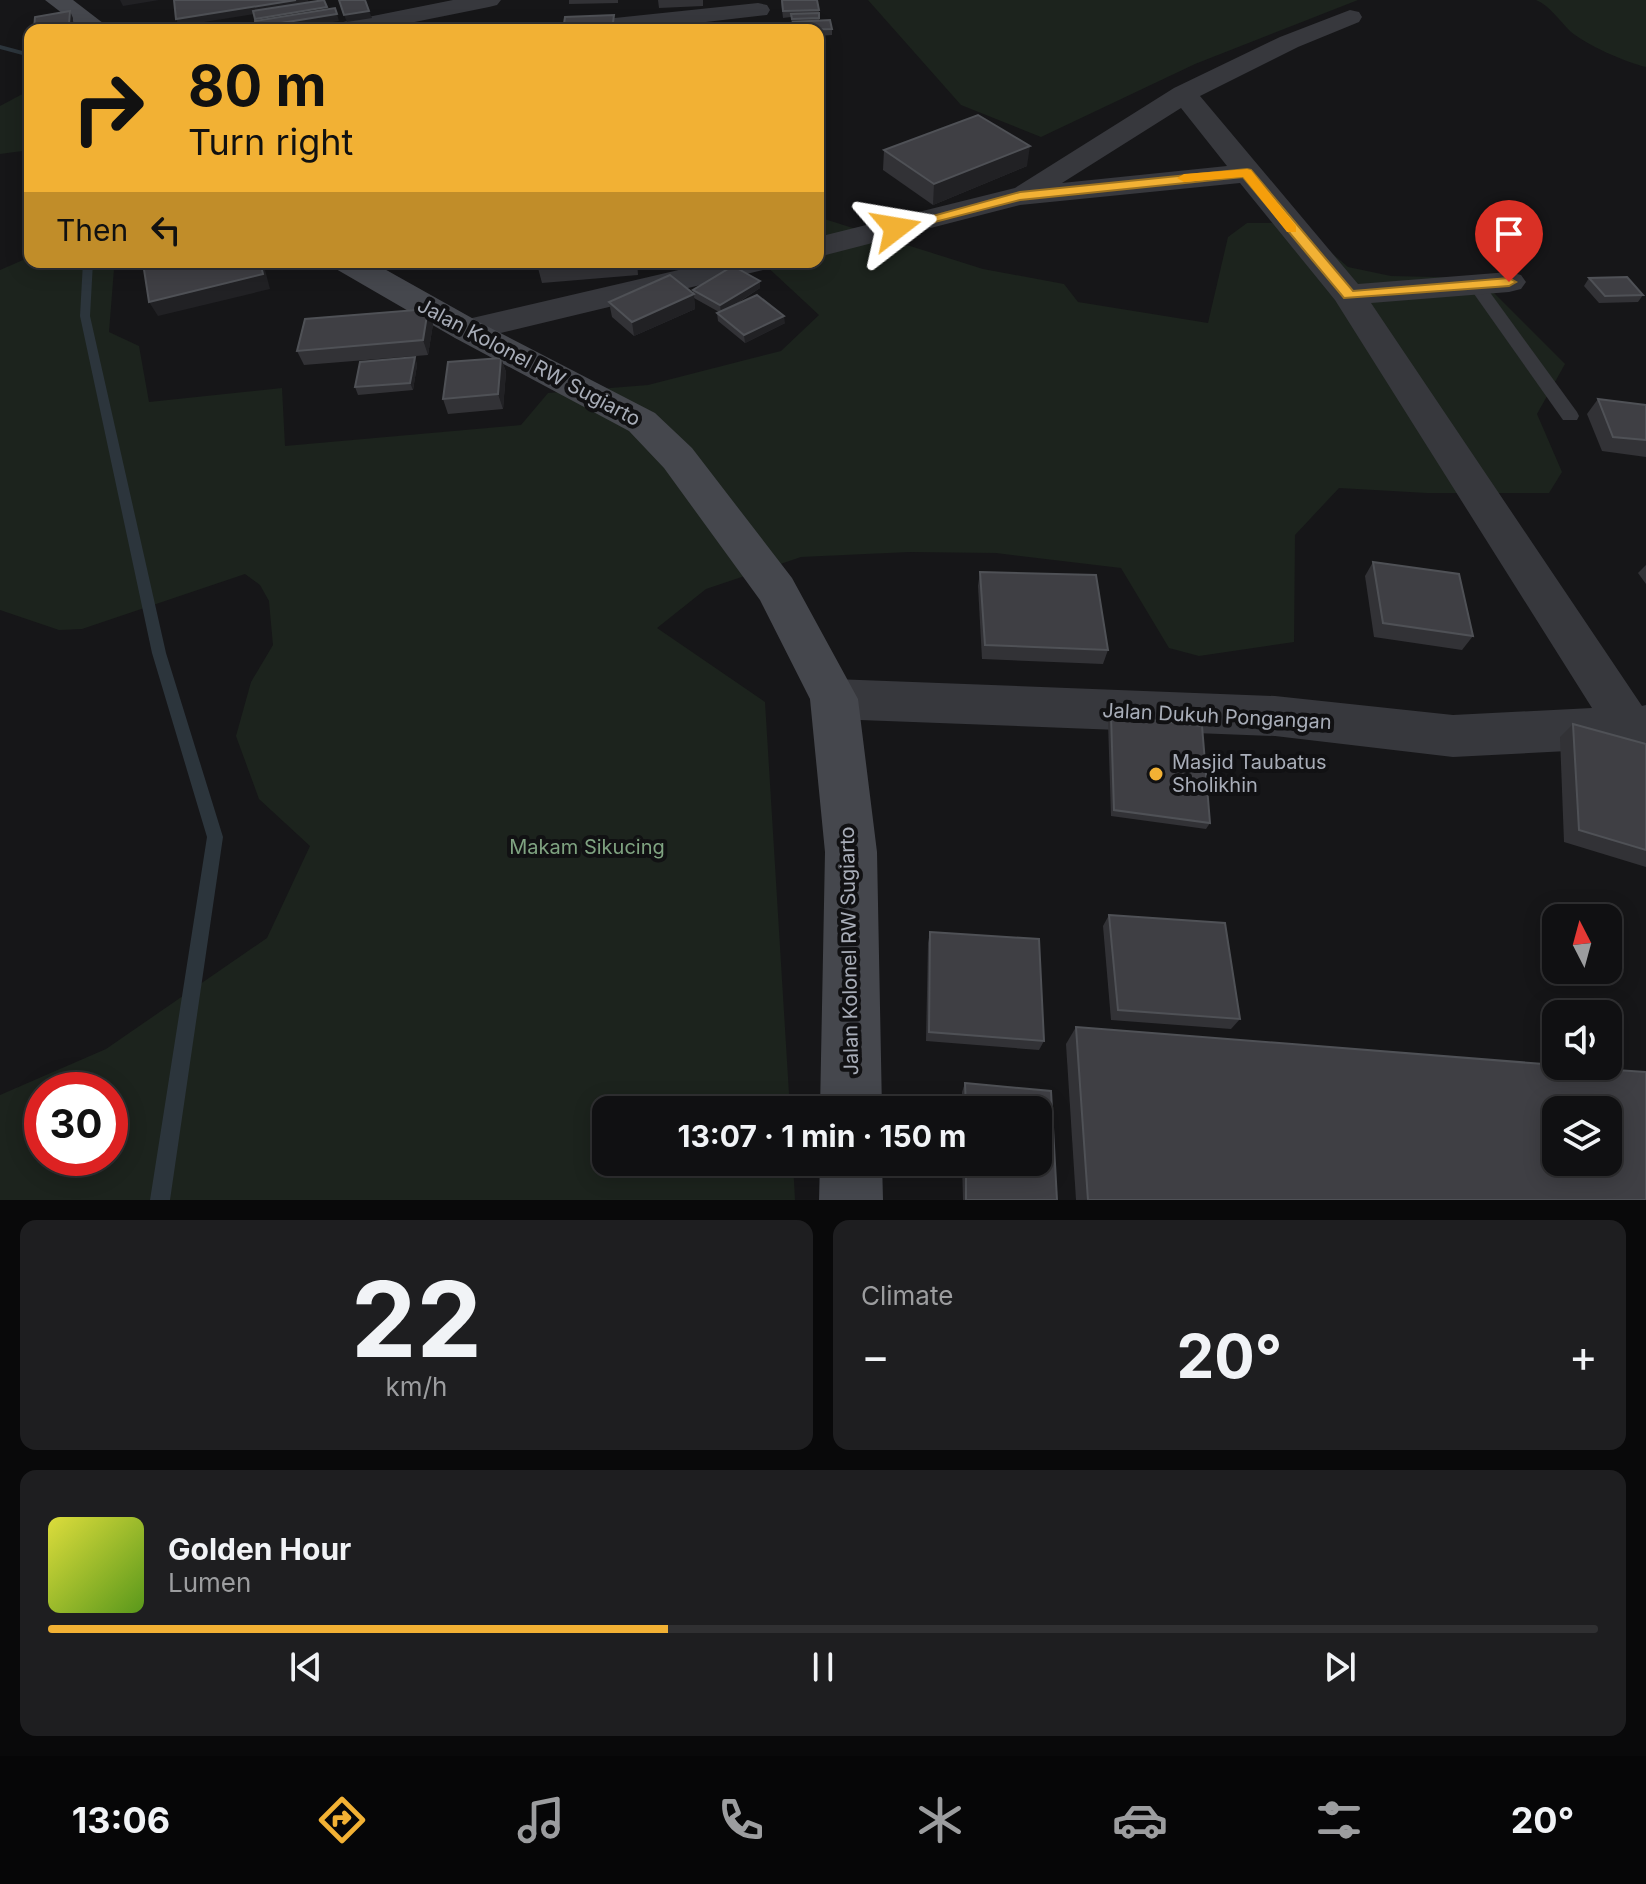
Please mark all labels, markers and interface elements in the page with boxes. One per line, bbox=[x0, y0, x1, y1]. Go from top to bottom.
text: 80 m bbox=[188, 52, 327, 120]
icon: right bbox=[56, 56, 160, 160]
text: Turn right bbox=[188, 120, 353, 164]
position arrow bbox=[854, 186, 938, 270]
pin bbox=[1475, 200, 1543, 282]
icon: left bbox=[144, 208, 188, 252]
text: Then bbox=[56, 212, 128, 248]
icon: arrive bbox=[1487, 212, 1531, 256]
street label: Jalan Kolonel RW Sugiarto bbox=[413, 293, 645, 431]
street label: Jalan Dukuh Pongangan bbox=[1102, 698, 1332, 734]
place label: Masjid Taubatus Sholikhin bbox=[1172, 750, 1327, 797]
marker: Masjid Taubatus Sholikhin bbox=[1147, 765, 1165, 783]
street label: Jalan Kolonel RW Sugiarto bbox=[835, 826, 863, 1076]
park label: Makam Sikucing bbox=[509, 835, 665, 859]
north arrow bbox=[1542, 904, 1622, 984]
map controls bbox=[1542, 904, 1622, 1176]
button: sound bbox=[1542, 1000, 1622, 1080]
speed limit sign: 30 bbox=[24, 1072, 128, 1176]
button: layers bbox=[1542, 1096, 1622, 1176]
text: 13:07 · 1 min · 150 m bbox=[678, 1118, 966, 1154]
text: 22 bbox=[351, 1256, 482, 1382]
text: Climate bbox=[861, 1280, 953, 1311]
text: 20° bbox=[1177, 1320, 1282, 1392]
text: − bbox=[861, 1329, 890, 1383]
text: + bbox=[1569, 1329, 1598, 1383]
text: km/h bbox=[386, 1371, 447, 1402]
text: Golden Hour bbox=[168, 1531, 351, 1567]
text: Lumen bbox=[168, 1567, 251, 1598]
icon: previous bbox=[284, 1645, 328, 1689]
icon: pause bbox=[801, 1645, 845, 1689]
icon: next bbox=[1318, 1645, 1362, 1689]
icon: directions bbox=[314, 1792, 370, 1848]
icon: music bbox=[513, 1792, 569, 1848]
icon: phone bbox=[713, 1792, 769, 1848]
icon: climate bbox=[912, 1792, 968, 1848]
icon: car bbox=[1112, 1792, 1168, 1848]
icon: filters bbox=[1311, 1792, 1367, 1848]
text: 13:06 bbox=[72, 1798, 170, 1842]
text: 20° bbox=[1511, 1798, 1574, 1842]

